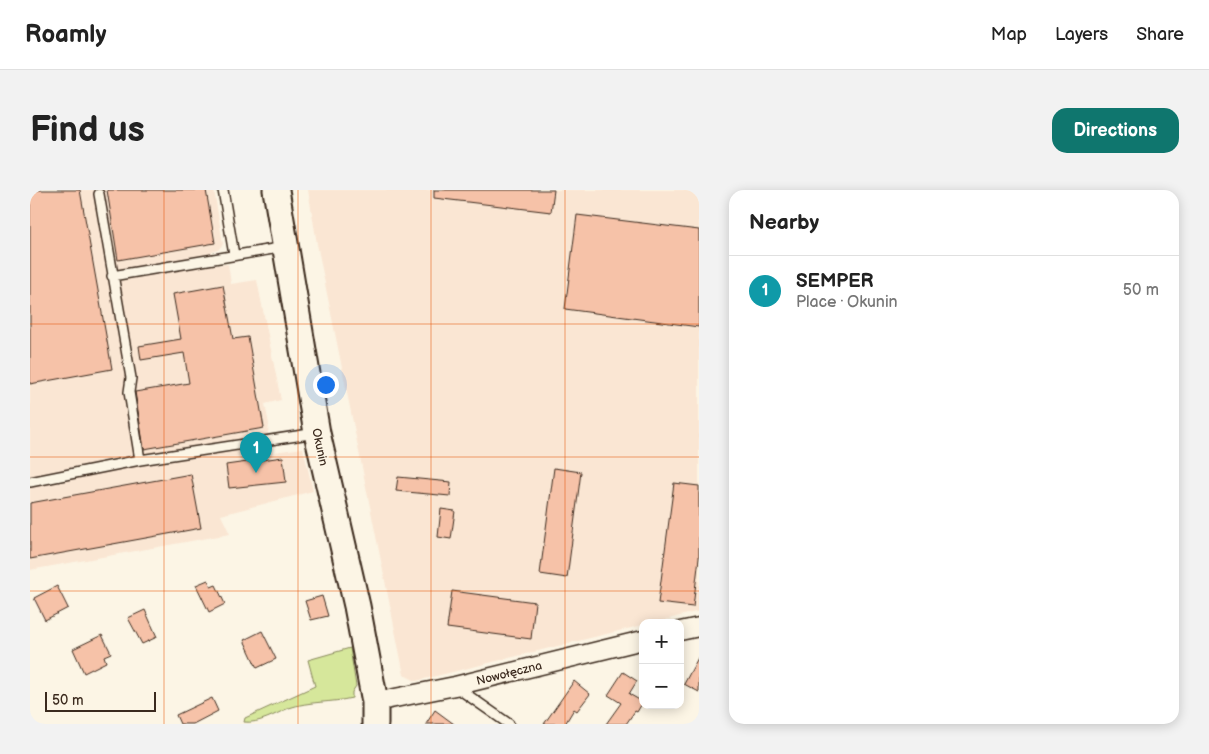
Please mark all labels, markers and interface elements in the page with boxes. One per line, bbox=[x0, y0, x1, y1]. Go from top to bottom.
text: Roamly bbox=[25, 20, 106, 49]
text: Map bbox=[991, 24, 1027, 45]
text: Layers bbox=[1055, 24, 1108, 45]
text: Share bbox=[1136, 24, 1184, 45]
button: Directions bbox=[1052, 108, 1179, 153]
text: Find us bbox=[30, 109, 145, 152]
text: Nearby bbox=[749, 210, 819, 235]
text: SEMPER bbox=[796, 270, 874, 293]
text: 1 bbox=[762, 281, 768, 300]
text: 50 m bbox=[1123, 281, 1159, 300]
text: Place · Okunin bbox=[796, 293, 898, 312]
your location bbox=[313, 372, 339, 398]
street label: Okunin bbox=[308, 427, 331, 467]
pin: 1 bbox=[240, 432, 272, 473]
map controls bbox=[639, 619, 684, 709]
button: + bbox=[639, 619, 684, 664]
street label: Nowołęczna bbox=[475, 658, 544, 689]
button: − bbox=[639, 664, 684, 709]
scale bar bbox=[45, 689, 156, 712]
text: 50 m bbox=[52, 692, 84, 709]

